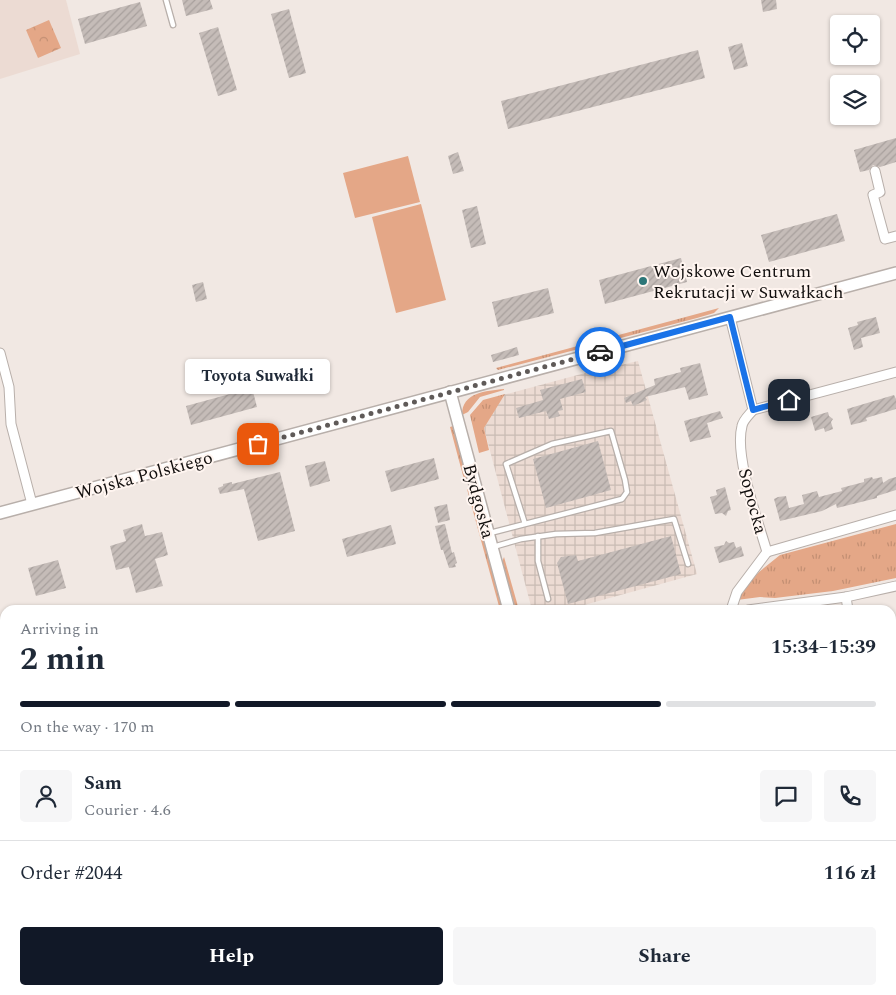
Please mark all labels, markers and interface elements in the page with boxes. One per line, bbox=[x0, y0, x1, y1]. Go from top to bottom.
map controls bbox=[830, 15, 880, 125]
button: locate bbox=[830, 15, 880, 65]
button: layers bbox=[830, 75, 880, 125]
place label: Wojskowe Centrum Rekrutacji w Suwałkach bbox=[653, 258, 843, 306]
marker: Wojskowe Centrum Rekrutacji w Suwałkach bbox=[637, 275, 649, 287]
courier bbox=[575, 327, 625, 377]
icon: car bbox=[586, 338, 614, 366]
callout: Toyota Suwałki bbox=[186, 359, 330, 394]
text: Toyota Suwałki bbox=[201, 364, 314, 388]
pin bbox=[768, 379, 810, 421]
icon: home bbox=[775, 386, 803, 414]
pin bbox=[237, 423, 279, 465]
icon: bag bbox=[244, 430, 272, 458]
street label: Wojska Polskiego bbox=[73, 444, 216, 507]
street label: Bydgoska bbox=[456, 461, 501, 542]
street label: Sopocka bbox=[731, 465, 774, 537]
text: Arriving in bbox=[20, 617, 99, 641]
text: 15:34–15:39 bbox=[771, 633, 876, 662]
text: 2 min bbox=[20, 635, 105, 684]
text: On the way · 170 m bbox=[20, 715, 154, 739]
text: Sam bbox=[84, 769, 122, 798]
button: person bbox=[20, 770, 72, 822]
button: chat bbox=[760, 770, 812, 822]
button: phone bbox=[824, 770, 876, 822]
text: Courier · 4.6 bbox=[84, 798, 171, 822]
text: Order #2044 bbox=[20, 859, 123, 888]
text: 116 zł bbox=[824, 859, 876, 888]
button: Help bbox=[20, 927, 443, 985]
button: Share bbox=[453, 927, 876, 985]

